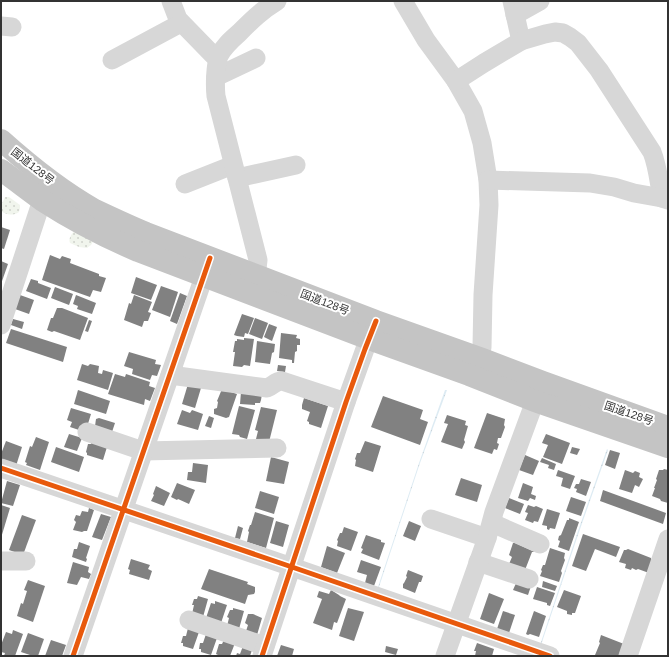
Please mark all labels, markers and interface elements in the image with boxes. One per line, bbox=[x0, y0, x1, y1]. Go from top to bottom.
street label: 国道128号 bbox=[9, 145, 57, 187]
street label: 国道128号 bbox=[299, 287, 351, 317]
street label: 国道128号 bbox=[603, 399, 655, 427]

